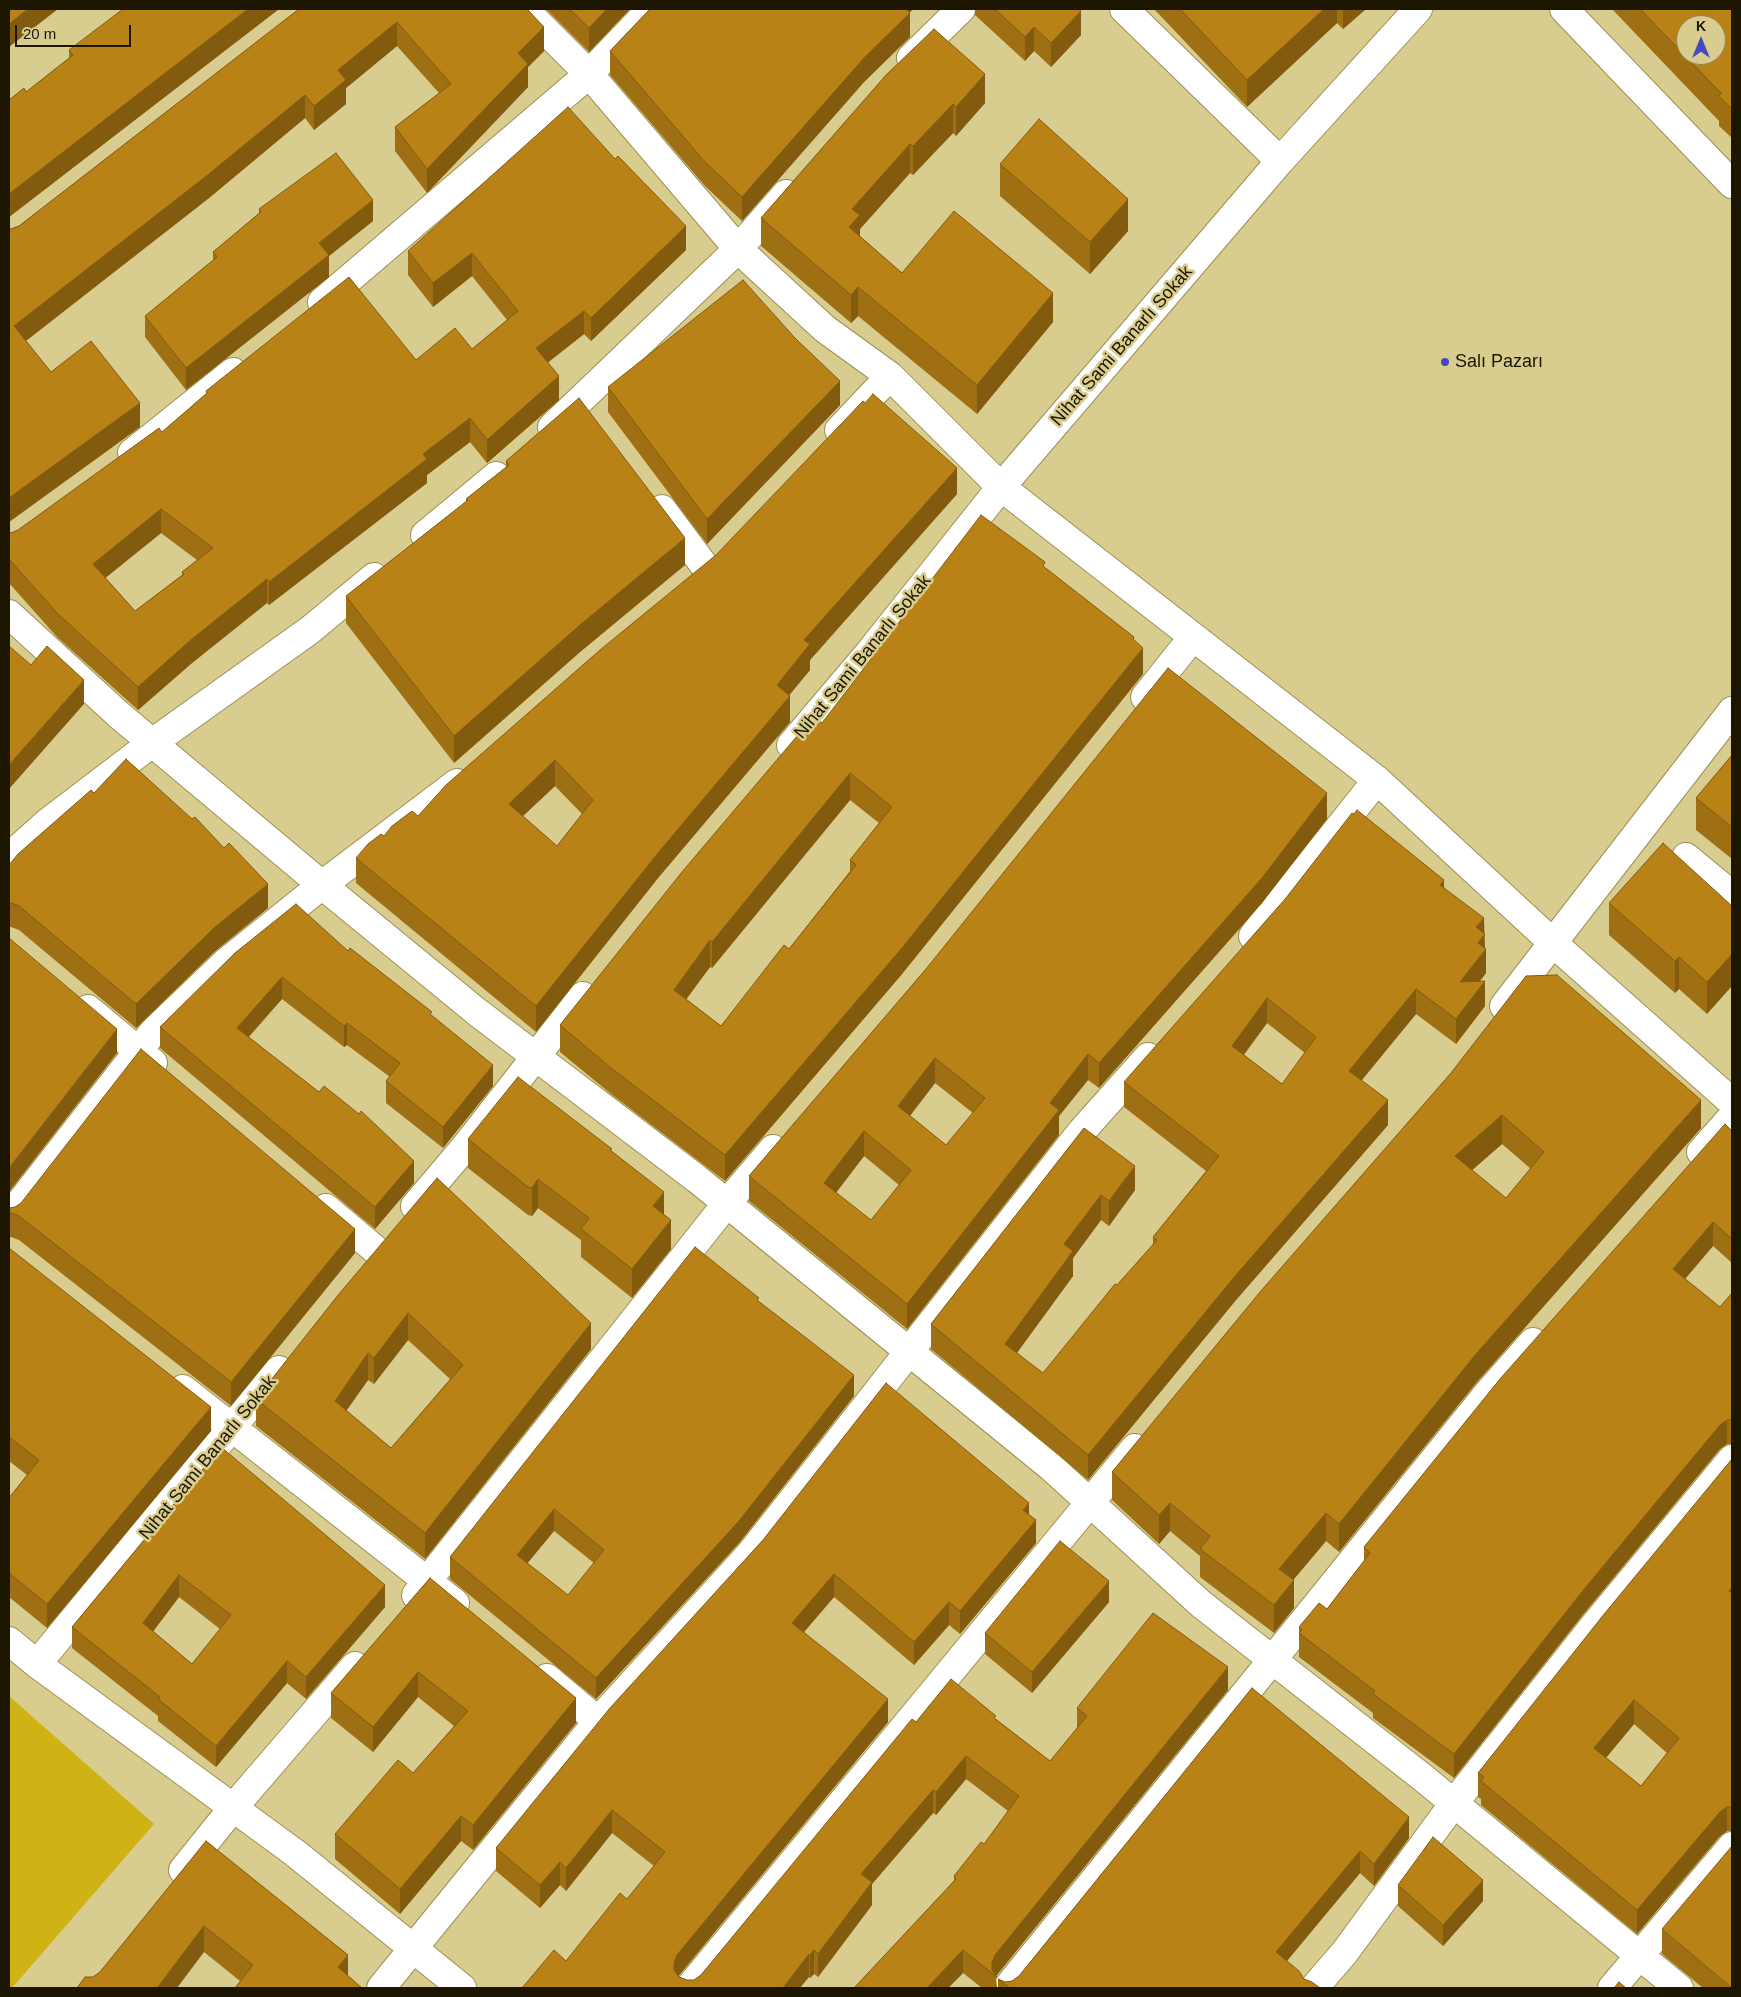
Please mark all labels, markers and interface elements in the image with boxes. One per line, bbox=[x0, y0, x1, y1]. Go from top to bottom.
scale bar bbox=[18, 15, 134, 47]
north arrow bbox=[1676, 15, 1726, 65]
text: K bbox=[1696, 18, 1706, 34]
text: 20 m bbox=[23, 25, 56, 42]
street label: Nihat Sami Banarlı Sokak bbox=[1047, 262, 1197, 430]
place label: Salı Pazarı bbox=[1455, 351, 1543, 373]
marker: Salı Pazarı bbox=[1439, 356, 1451, 368]
street label: Nihat Sami Banarlı Sokak bbox=[790, 571, 936, 743]
street label: Nihat Sami Banarlı Sokak bbox=[135, 1372, 281, 1544]

